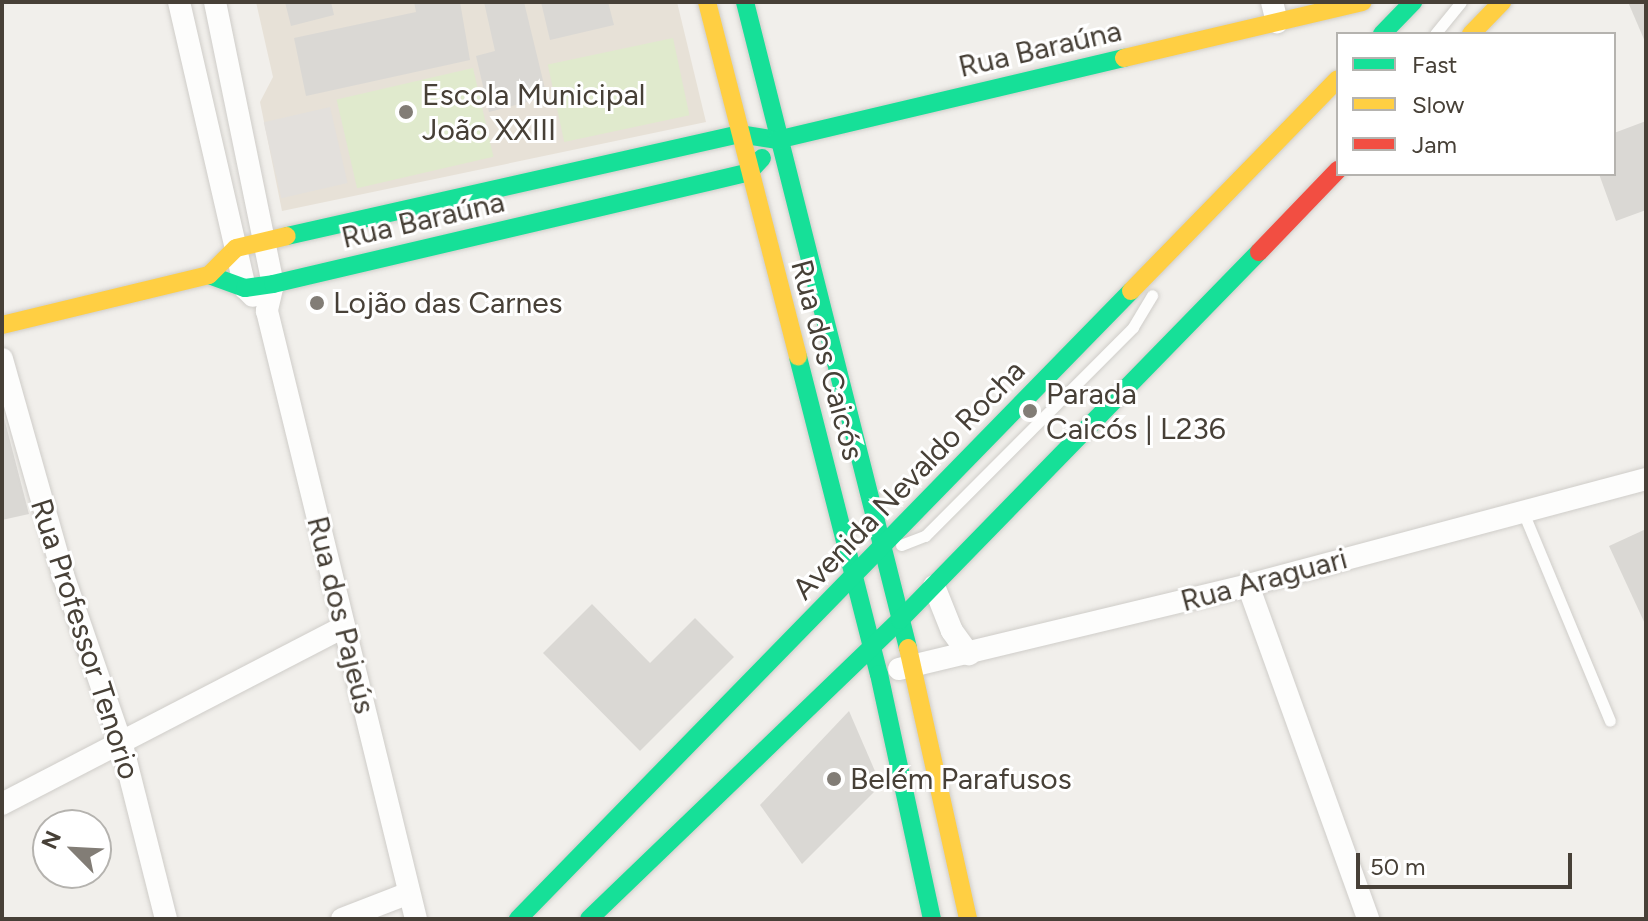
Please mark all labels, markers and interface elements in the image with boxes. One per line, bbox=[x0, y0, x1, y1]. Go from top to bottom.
street label: Rua Baraúna bbox=[955, 13, 1125, 85]
legend bbox=[1336, 32, 1616, 176]
text: Fast bbox=[1412, 50, 1457, 79]
place label: Escola Municipal João XXIII bbox=[422, 77, 645, 148]
text: Slow bbox=[1412, 90, 1464, 119]
marker: Escola Municipal João XXIII bbox=[397, 103, 415, 121]
text: Jam bbox=[1412, 130, 1457, 159]
street label: Rua Baraúna bbox=[338, 184, 508, 256]
street label: Rua dos Caicós bbox=[783, 256, 871, 464]
place label: Lojão das Carnes bbox=[333, 285, 563, 321]
marker: Lojão das Carnes bbox=[308, 294, 326, 312]
street label: Avenida Nevaldo Rocha bbox=[785, 353, 1033, 607]
place label: Parada Caicós | L236 bbox=[1046, 376, 1226, 446]
marker: Parada Caicós | L236 bbox=[1021, 402, 1039, 420]
street label: Rua Professor Tenorio bbox=[23, 494, 147, 784]
street label: Rua dos Pajeús bbox=[299, 513, 383, 717]
street label: Rua Araguari bbox=[1177, 541, 1351, 619]
place label: Belém Parafusos bbox=[850, 761, 1072, 797]
marker: Belém Parafusos bbox=[825, 770, 843, 788]
north arrow bbox=[32, 809, 112, 889]
text: N bbox=[36, 827, 67, 853]
scale bar bbox=[1360, 837, 1576, 887]
text: 50 m bbox=[1370, 852, 1426, 881]

